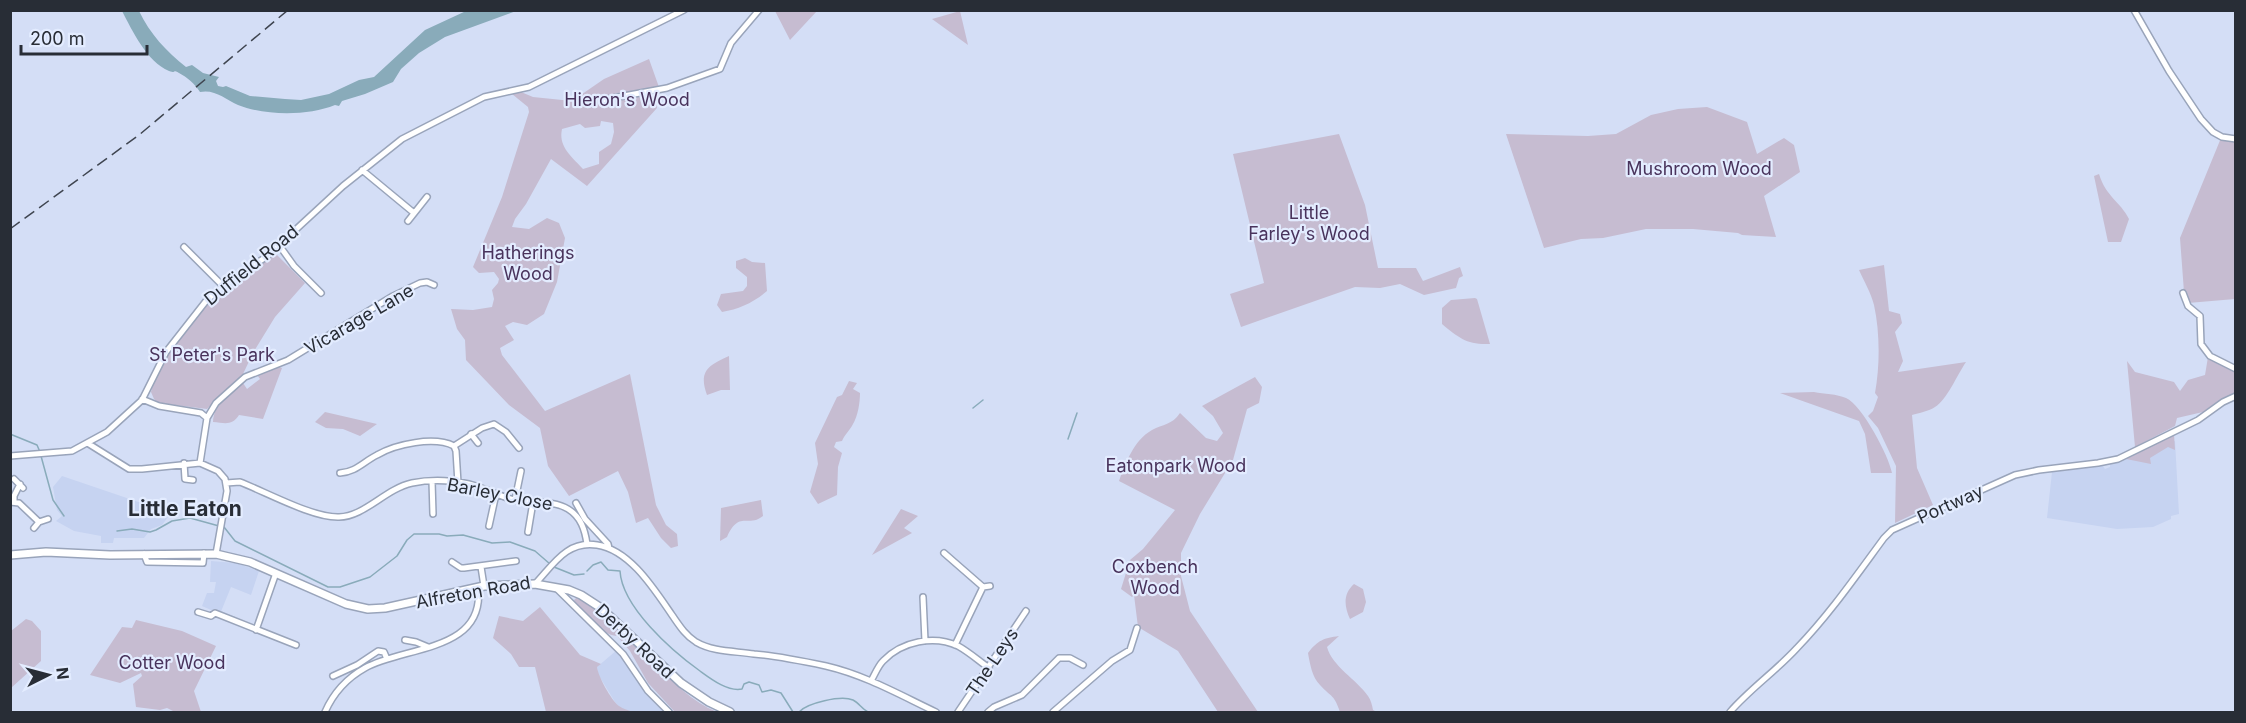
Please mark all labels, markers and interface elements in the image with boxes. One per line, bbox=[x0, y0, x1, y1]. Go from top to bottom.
scale bar bbox=[21, 18, 147, 56]
text: 200 m bbox=[30, 28, 85, 49]
park label: Hieron's Wood bbox=[564, 89, 690, 110]
park label: Mushroom Wood bbox=[1626, 158, 1772, 179]
park label: Little Farley's Wood bbox=[1248, 202, 1370, 244]
street label: Duffield Road bbox=[200, 221, 302, 309]
park label: Hatherings Wood bbox=[481, 242, 575, 284]
street label: Vicarage Lane bbox=[301, 279, 417, 359]
park label: St Peter's Park bbox=[149, 344, 275, 365]
park label: Eatonpark Wood bbox=[1106, 455, 1246, 476]
street label: Barley Close bbox=[446, 473, 554, 515]
street label: Portway bbox=[1914, 480, 1986, 528]
district label: Little Eaton bbox=[128, 496, 242, 521]
park label: Coxbench Wood bbox=[1112, 556, 1198, 598]
street label: Alfreton Road bbox=[414, 572, 532, 612]
street label: Derby Road bbox=[591, 599, 679, 683]
street label: The Leys bbox=[962, 624, 1022, 700]
north arrow bbox=[18, 645, 78, 705]
park label: Cotter Wood bbox=[119, 652, 225, 673]
text: N bbox=[52, 666, 74, 681]

